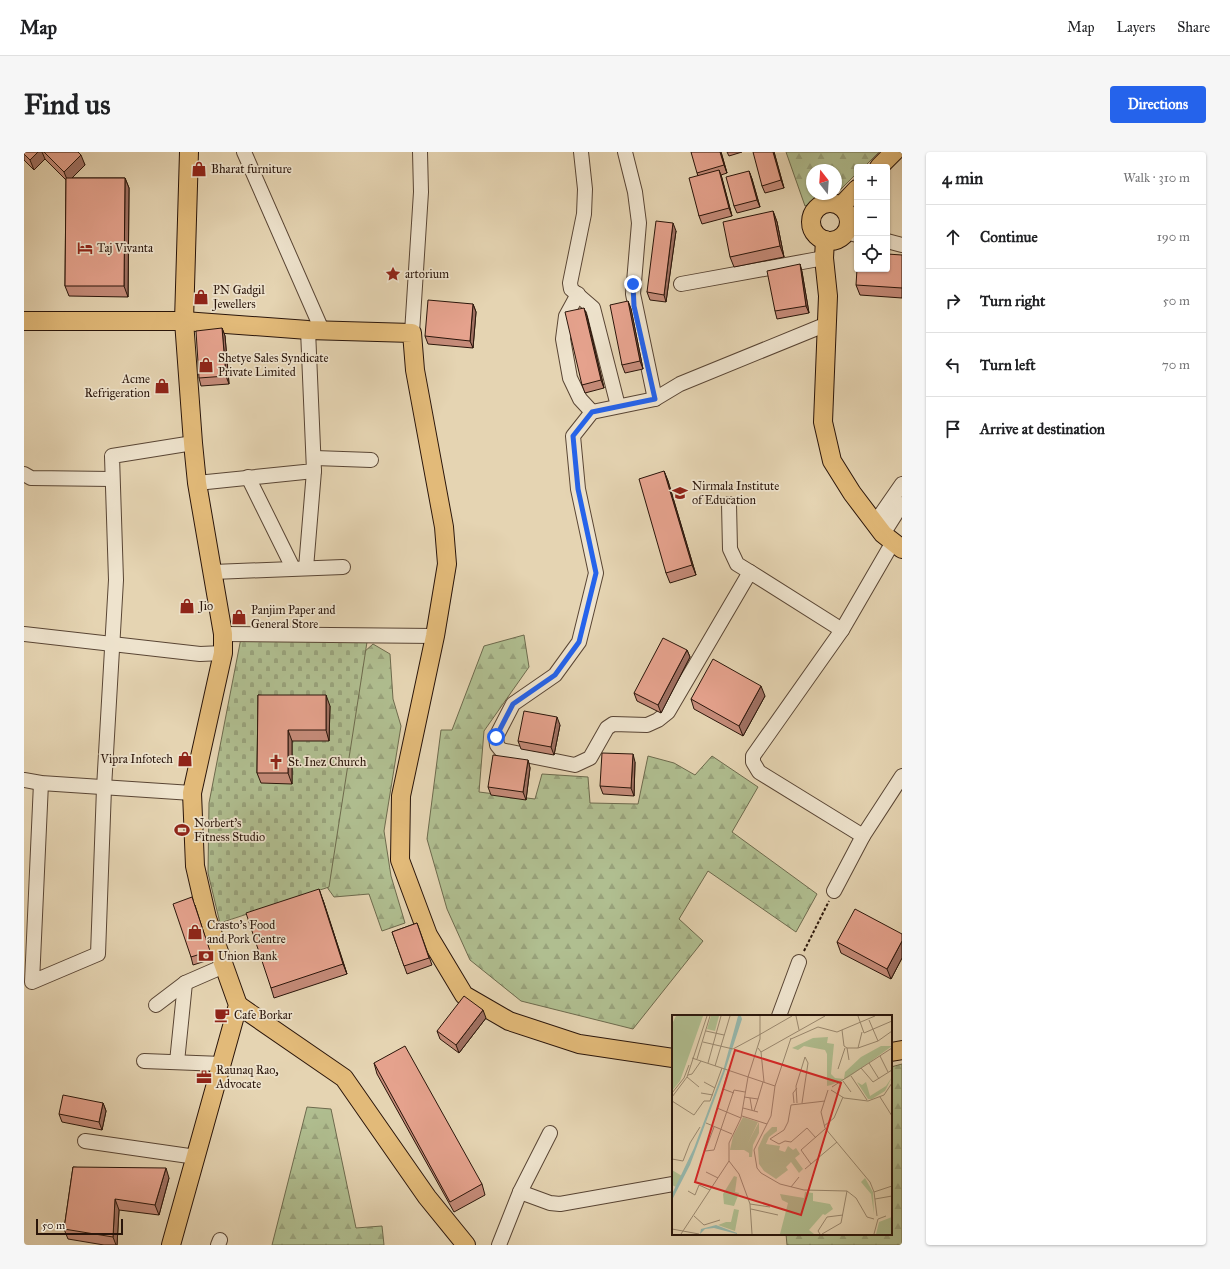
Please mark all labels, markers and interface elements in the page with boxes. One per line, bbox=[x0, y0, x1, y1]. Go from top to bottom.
text: Map bbox=[20, 16, 57, 39]
text: Map bbox=[1067, 19, 1095, 36]
text: Layers bbox=[1117, 19, 1155, 36]
text: Share bbox=[1177, 19, 1210, 36]
button: Directions bbox=[1110, 86, 1206, 123]
text: Find us bbox=[24, 87, 110, 122]
shop icon: Bharat furniture bbox=[190, 160, 208, 178]
place label: Bharat furniture bbox=[211, 162, 292, 176]
north arrow bbox=[806, 164, 842, 200]
map controls bbox=[854, 164, 890, 272]
button: + bbox=[854, 164, 890, 200]
text: 4 min bbox=[942, 168, 983, 189]
text: Walk · 310 m bbox=[1123, 170, 1190, 186]
button: − bbox=[854, 200, 890, 236]
icon: ahead bbox=[942, 226, 964, 248]
text: Continue bbox=[980, 228, 1038, 246]
text: 190 m bbox=[1157, 229, 1190, 245]
button: locate bbox=[854, 236, 890, 272]
hotel icon: Taj Vivanta bbox=[76, 239, 94, 257]
place label: Taj Vivanta bbox=[97, 241, 154, 255]
place icon: artorium bbox=[384, 265, 402, 283]
place label: artorium bbox=[405, 267, 449, 281]
route end bbox=[624, 275, 642, 293]
place label: PN Gadgil Jewellers bbox=[211, 283, 265, 312]
shop icon: PN Gadgil Jewellers bbox=[192, 288, 210, 306]
icon: right bbox=[942, 290, 964, 312]
text: Turn right bbox=[980, 292, 1045, 310]
text: 50 m bbox=[1163, 293, 1190, 309]
place label: Shetye Sales Syndicate Private Limited bbox=[218, 351, 329, 379]
icon: left bbox=[942, 354, 964, 376]
shop icon: Shetye Sales Syndicate Private Limited bbox=[197, 356, 215, 374]
text: Turn left bbox=[980, 356, 1036, 374]
text: 70 m bbox=[1162, 357, 1190, 373]
place label: Acme Refrigeration bbox=[85, 372, 151, 401]
shop icon: Acme Refrigeration bbox=[153, 377, 171, 395]
icon: arrive bbox=[942, 418, 964, 440]
text: Arrive at destination bbox=[980, 420, 1105, 438]
place label: Nirmala Institute of Education bbox=[692, 479, 779, 507]
school or university icon: Nirmala Institute of Education bbox=[671, 484, 689, 502]
shop icon: Jio bbox=[178, 597, 196, 615]
place label: Jio bbox=[197, 599, 213, 614]
place label: Panjim Paper and General Store bbox=[251, 603, 336, 631]
shop icon: Panjim Paper and General Store bbox=[230, 608, 248, 626]
route start bbox=[487, 728, 505, 746]
shop icon: Vipra Infotech bbox=[176, 750, 194, 768]
place label: Vipra Infotech bbox=[100, 752, 173, 766]
church icon: St. Inez Church bbox=[267, 753, 285, 771]
place label: St. Inez Church bbox=[288, 755, 367, 769]
place label: Norbert's Fitness Studio bbox=[194, 816, 265, 844]
sports icon: Norbert's Fitness Studio bbox=[173, 821, 191, 839]
place label: Crasto's Food and Pork Centre bbox=[207, 918, 286, 946]
shop icon: Crasto's Food and Pork Centre bbox=[186, 923, 204, 941]
bank icon: Union Bank bbox=[197, 947, 215, 965]
place label: Union Bank bbox=[218, 949, 278, 963]
cafe icon: Cafe Borkar bbox=[213, 1006, 231, 1024]
place label: Cafe Borkar bbox=[234, 1008, 293, 1022]
inset map bbox=[672, 1015, 892, 1235]
place label: Raunaq Rao, Advocate bbox=[215, 1063, 279, 1091]
office icon: Raunaq Rao, Advocate bbox=[195, 1068, 213, 1086]
scale bar bbox=[36, 1217, 123, 1236]
text: 50 m bbox=[42, 1219, 65, 1232]

